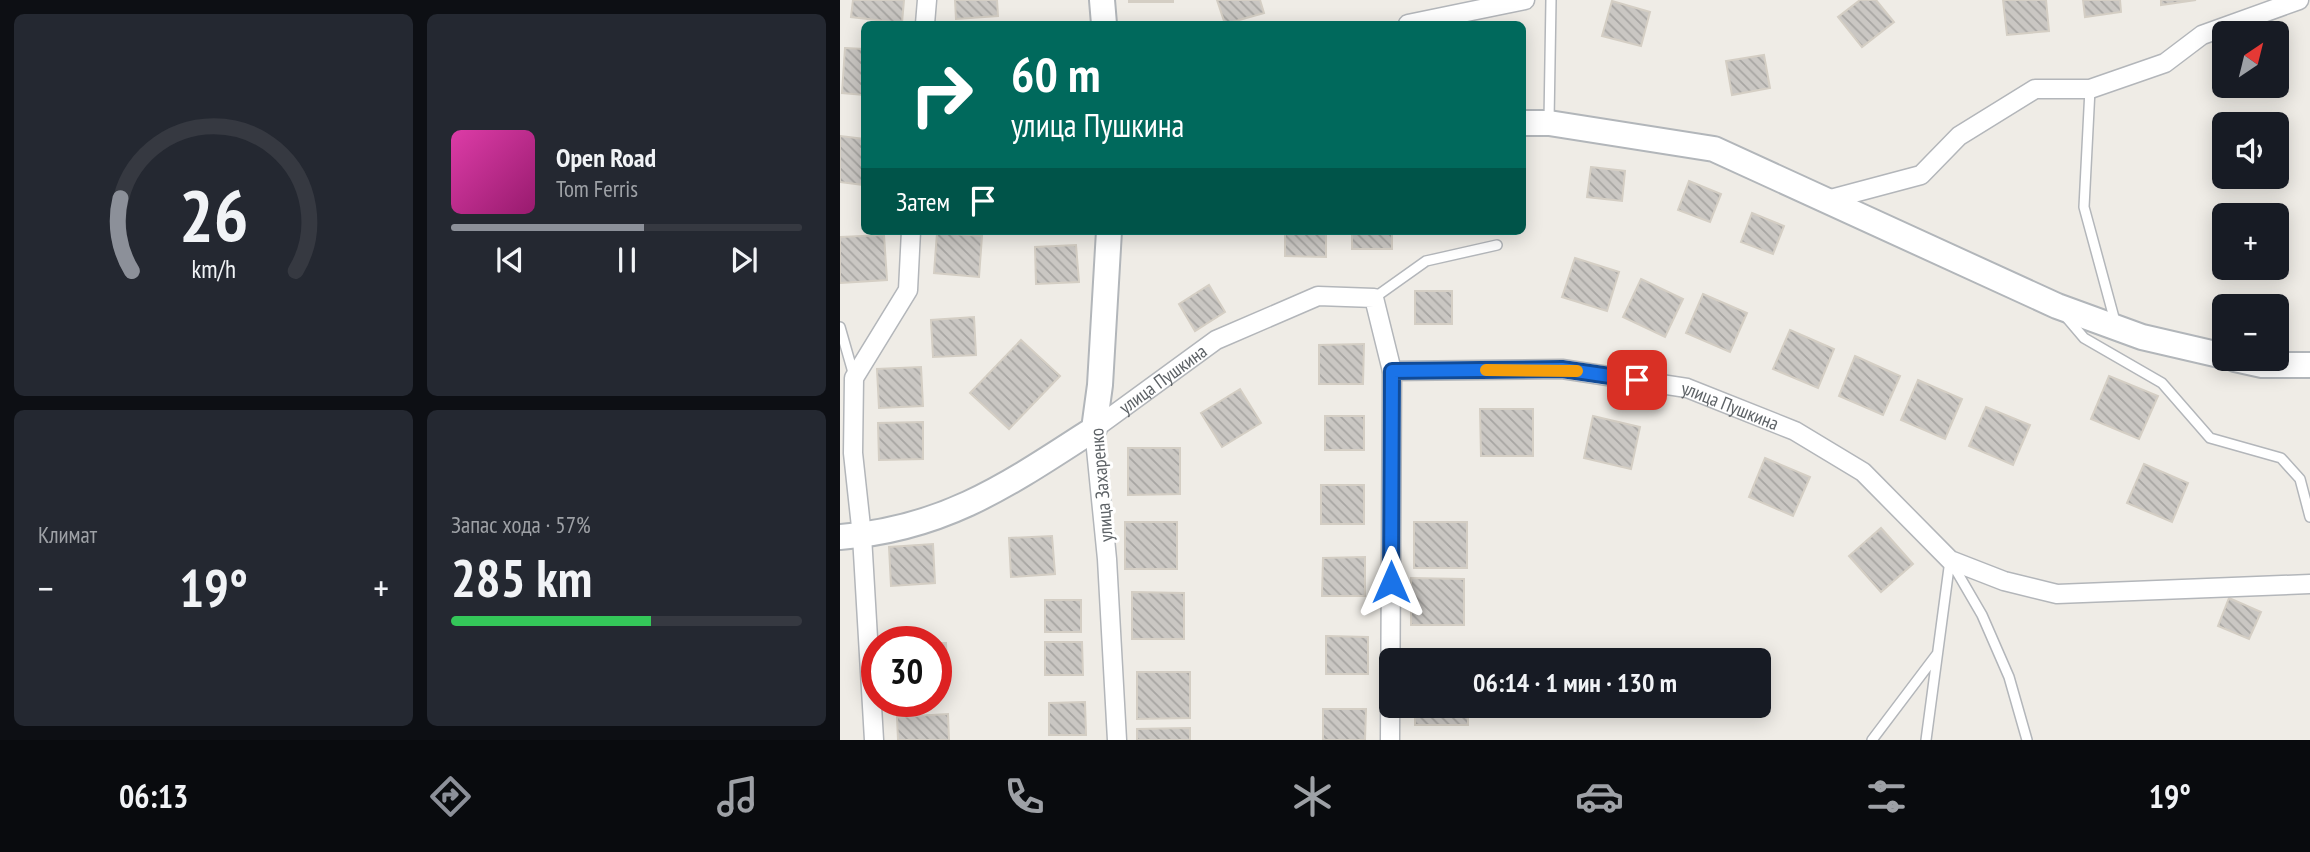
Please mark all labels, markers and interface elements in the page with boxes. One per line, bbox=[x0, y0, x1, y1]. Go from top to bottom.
north arrow bbox=[2212, 21, 2289, 98]
map controls bbox=[2212, 21, 2289, 371]
text: 60 m bbox=[1011, 42, 1100, 106]
icon: right bbox=[896, 49, 987, 140]
text: улица Пушкина bbox=[1011, 104, 1184, 146]
button: sound bbox=[2212, 112, 2289, 189]
text: Open Road bbox=[556, 141, 656, 174]
text: 26 bbox=[179, 167, 248, 261]
text: Tom Ferris bbox=[556, 174, 638, 203]
icon: arrive bbox=[964, 182, 1002, 220]
text: Затем bbox=[896, 185, 950, 218]
button: + bbox=[2212, 203, 2289, 280]
icon: previous bbox=[491, 241, 529, 279]
icon: pause bbox=[608, 241, 646, 279]
icon: next bbox=[725, 241, 763, 279]
text: km/h bbox=[191, 253, 236, 285]
button: − bbox=[2212, 294, 2289, 371]
street label: улица Пушкина bbox=[1114, 339, 1211, 419]
pin bbox=[1607, 350, 1667, 410]
icon: arrive bbox=[1618, 361, 1656, 399]
street label: улица Пушкина bbox=[1680, 375, 1782, 435]
street label: улица Захаренко bbox=[1084, 427, 1118, 543]
text: Запас хода · 57% bbox=[451, 510, 591, 539]
text: Климат bbox=[38, 520, 97, 549]
text: 285 km bbox=[451, 544, 592, 611]
position arrow bbox=[1354, 545, 1428, 619]
text: 19° bbox=[179, 554, 248, 621]
text: − bbox=[38, 563, 54, 612]
text: + bbox=[373, 563, 389, 612]
speed limit sign: 30 bbox=[861, 626, 952, 717]
text: 06:14 · 1 мин · 130 m bbox=[1473, 666, 1677, 699]
icon: directions bbox=[426, 772, 475, 821]
icon: music bbox=[713, 772, 762, 821]
icon: phone bbox=[1000, 772, 1049, 821]
icon: climate bbox=[1288, 772, 1337, 821]
icon: car bbox=[1575, 772, 1624, 821]
icon: filters bbox=[1862, 772, 1911, 821]
text: 06:13 bbox=[119, 775, 188, 817]
text: 19° bbox=[2149, 775, 2191, 817]

